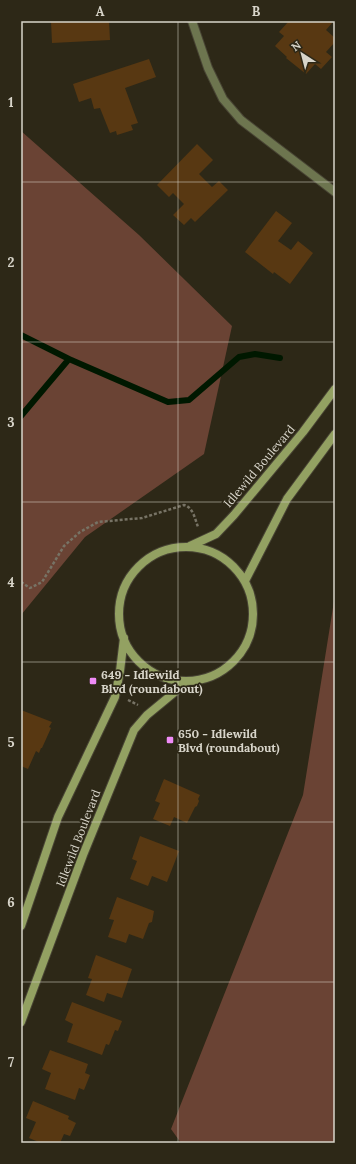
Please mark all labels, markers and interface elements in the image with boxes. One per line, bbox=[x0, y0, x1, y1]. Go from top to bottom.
text: A bbox=[96, 3, 105, 20]
text: B bbox=[252, 3, 261, 20]
north arrow bbox=[282, 34, 322, 74]
text: N bbox=[289, 37, 304, 54]
text: 1 bbox=[8, 94, 14, 111]
text: 2 bbox=[8, 254, 15, 271]
text: 3 bbox=[7, 414, 15, 431]
street label: Idlewild Boulevard bbox=[220, 422, 298, 510]
text: 4 bbox=[7, 574, 15, 591]
place label: 649 - Idlewild Blvd (roundabout) bbox=[101, 667, 203, 697]
marker: 649 - Idlewild Blvd (roundabout) bbox=[88, 676, 98, 686]
place label: 650 - Idlewild Blvd (roundabout) bbox=[178, 726, 280, 756]
text: 5 bbox=[7, 734, 15, 751]
marker: 650 - Idlewild Blvd (roundabout) bbox=[165, 735, 175, 745]
street label: Idlewild Boulevard bbox=[53, 787, 103, 889]
text: 6 bbox=[7, 894, 15, 911]
text: 7 bbox=[8, 1054, 14, 1071]

